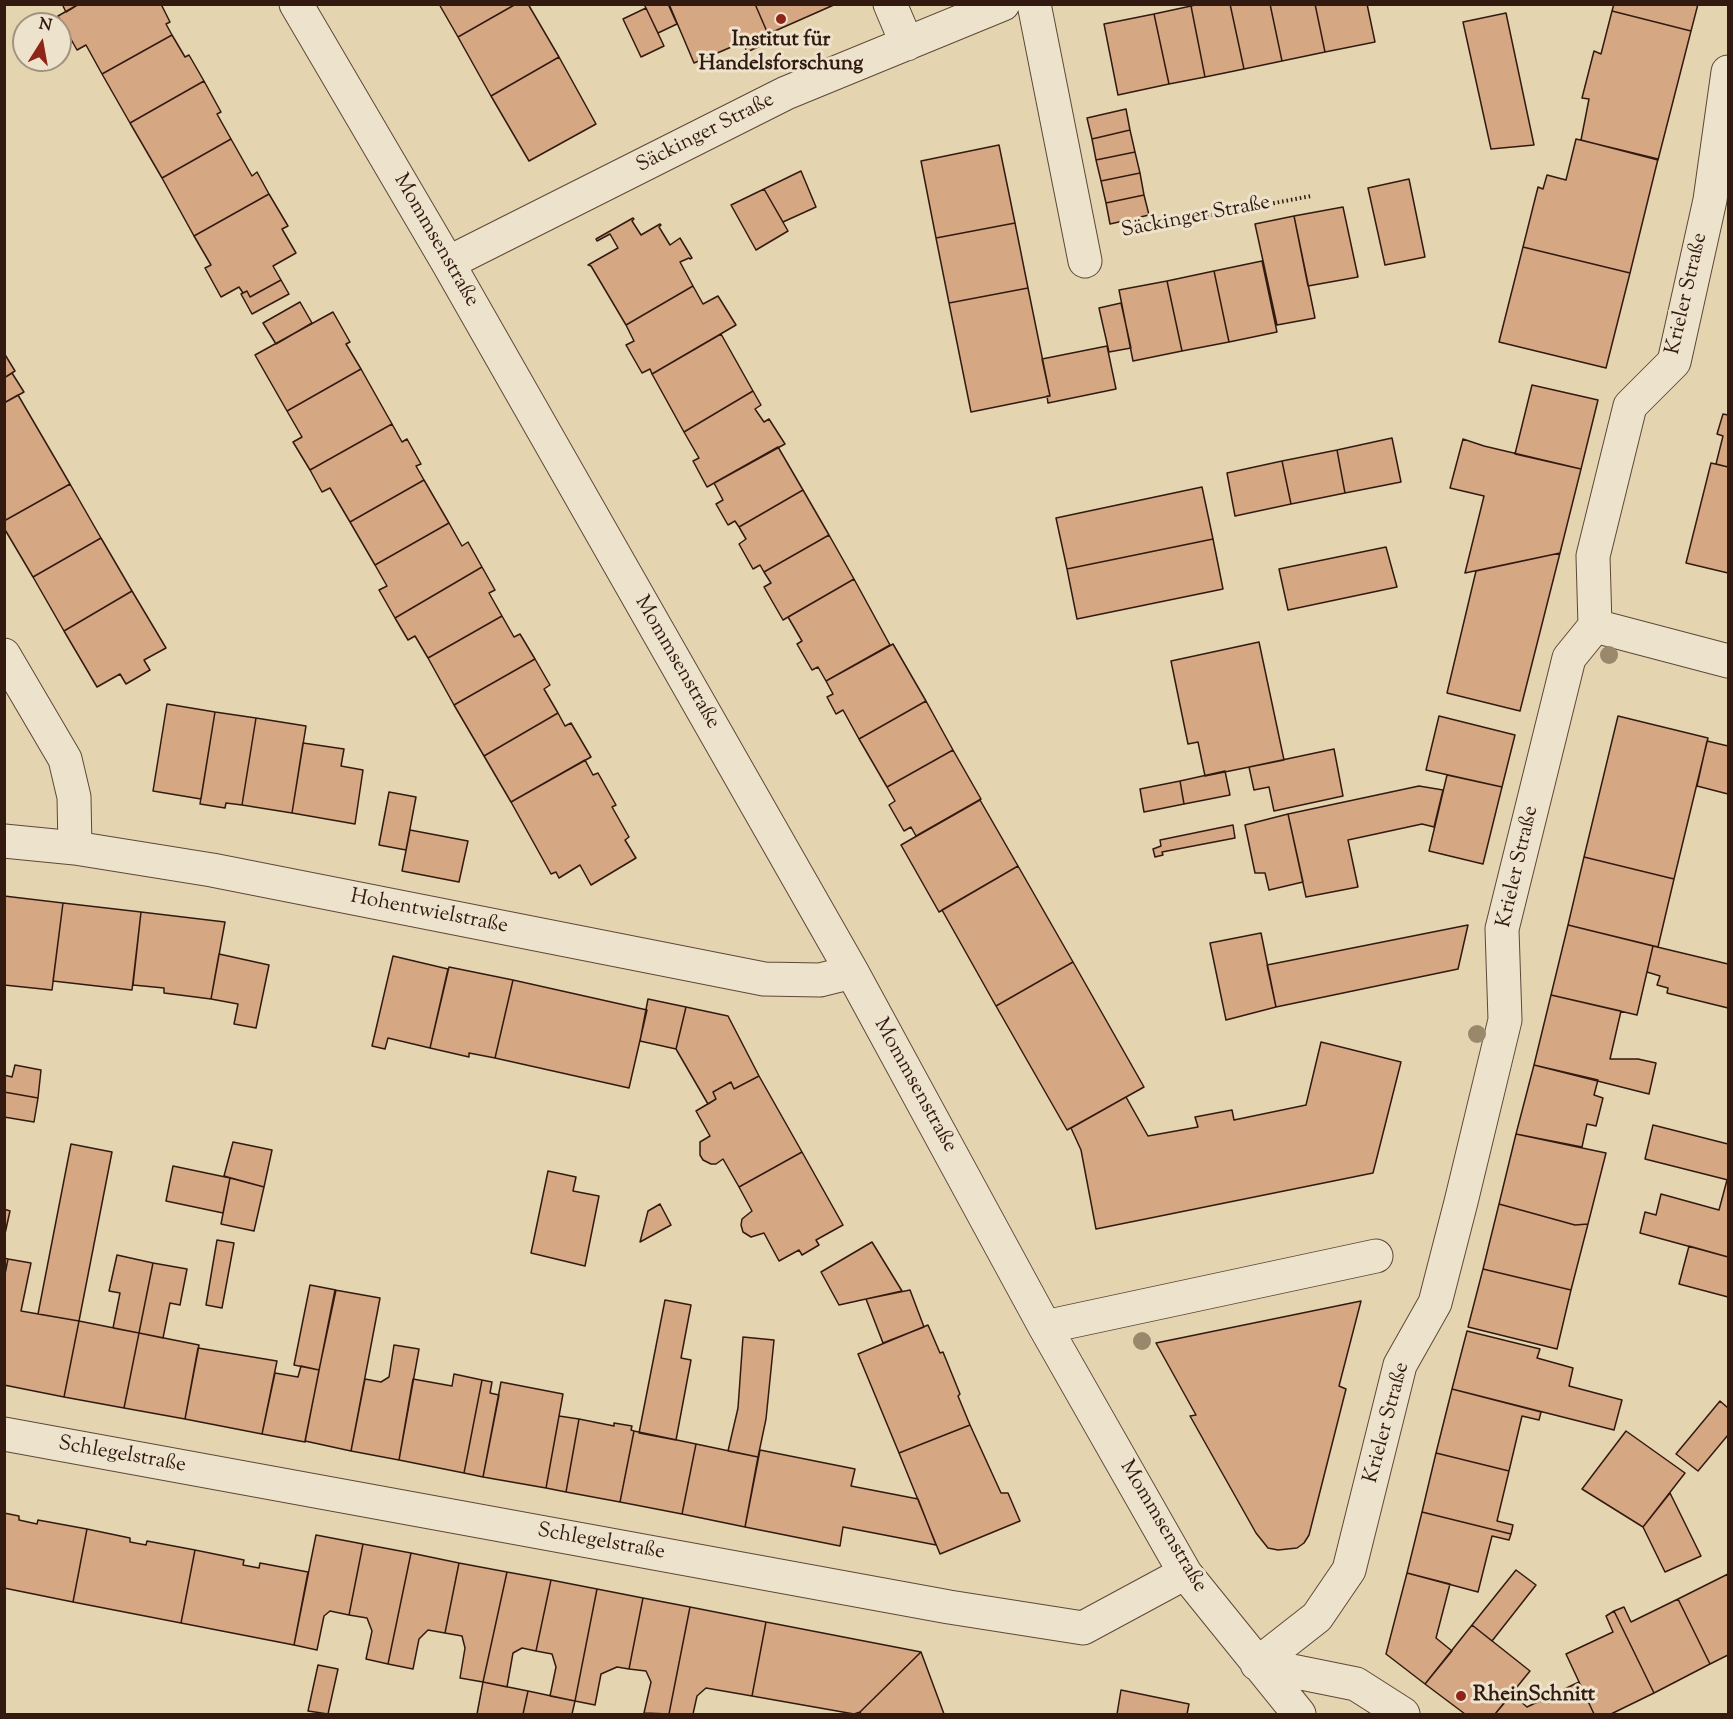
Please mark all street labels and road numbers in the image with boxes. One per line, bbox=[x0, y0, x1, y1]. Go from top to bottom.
street label: Säckinger Straße bbox=[633, 88, 779, 180]
street label: Mommsenstraße bbox=[387, 170, 483, 312]
street label: Säckinger Straße bbox=[1119, 191, 1273, 245]
street label: Krieler Straße bbox=[1662, 231, 1714, 357]
street label: Mommsenstraße bbox=[628, 592, 724, 734]
street label: Krieler Straße bbox=[1493, 804, 1545, 930]
street label: Hohentwielstraße bbox=[348, 885, 510, 941]
street label: Mommsenstraße bbox=[867, 1015, 961, 1157]
street label: Krieler Straße bbox=[1360, 1360, 1416, 1486]
street label: Schlegelstraße bbox=[56, 1432, 188, 1480]
street label: Mommsenstraße bbox=[1113, 1456, 1211, 1598]
street label: Schlegelstraße bbox=[535, 1519, 667, 1567]

